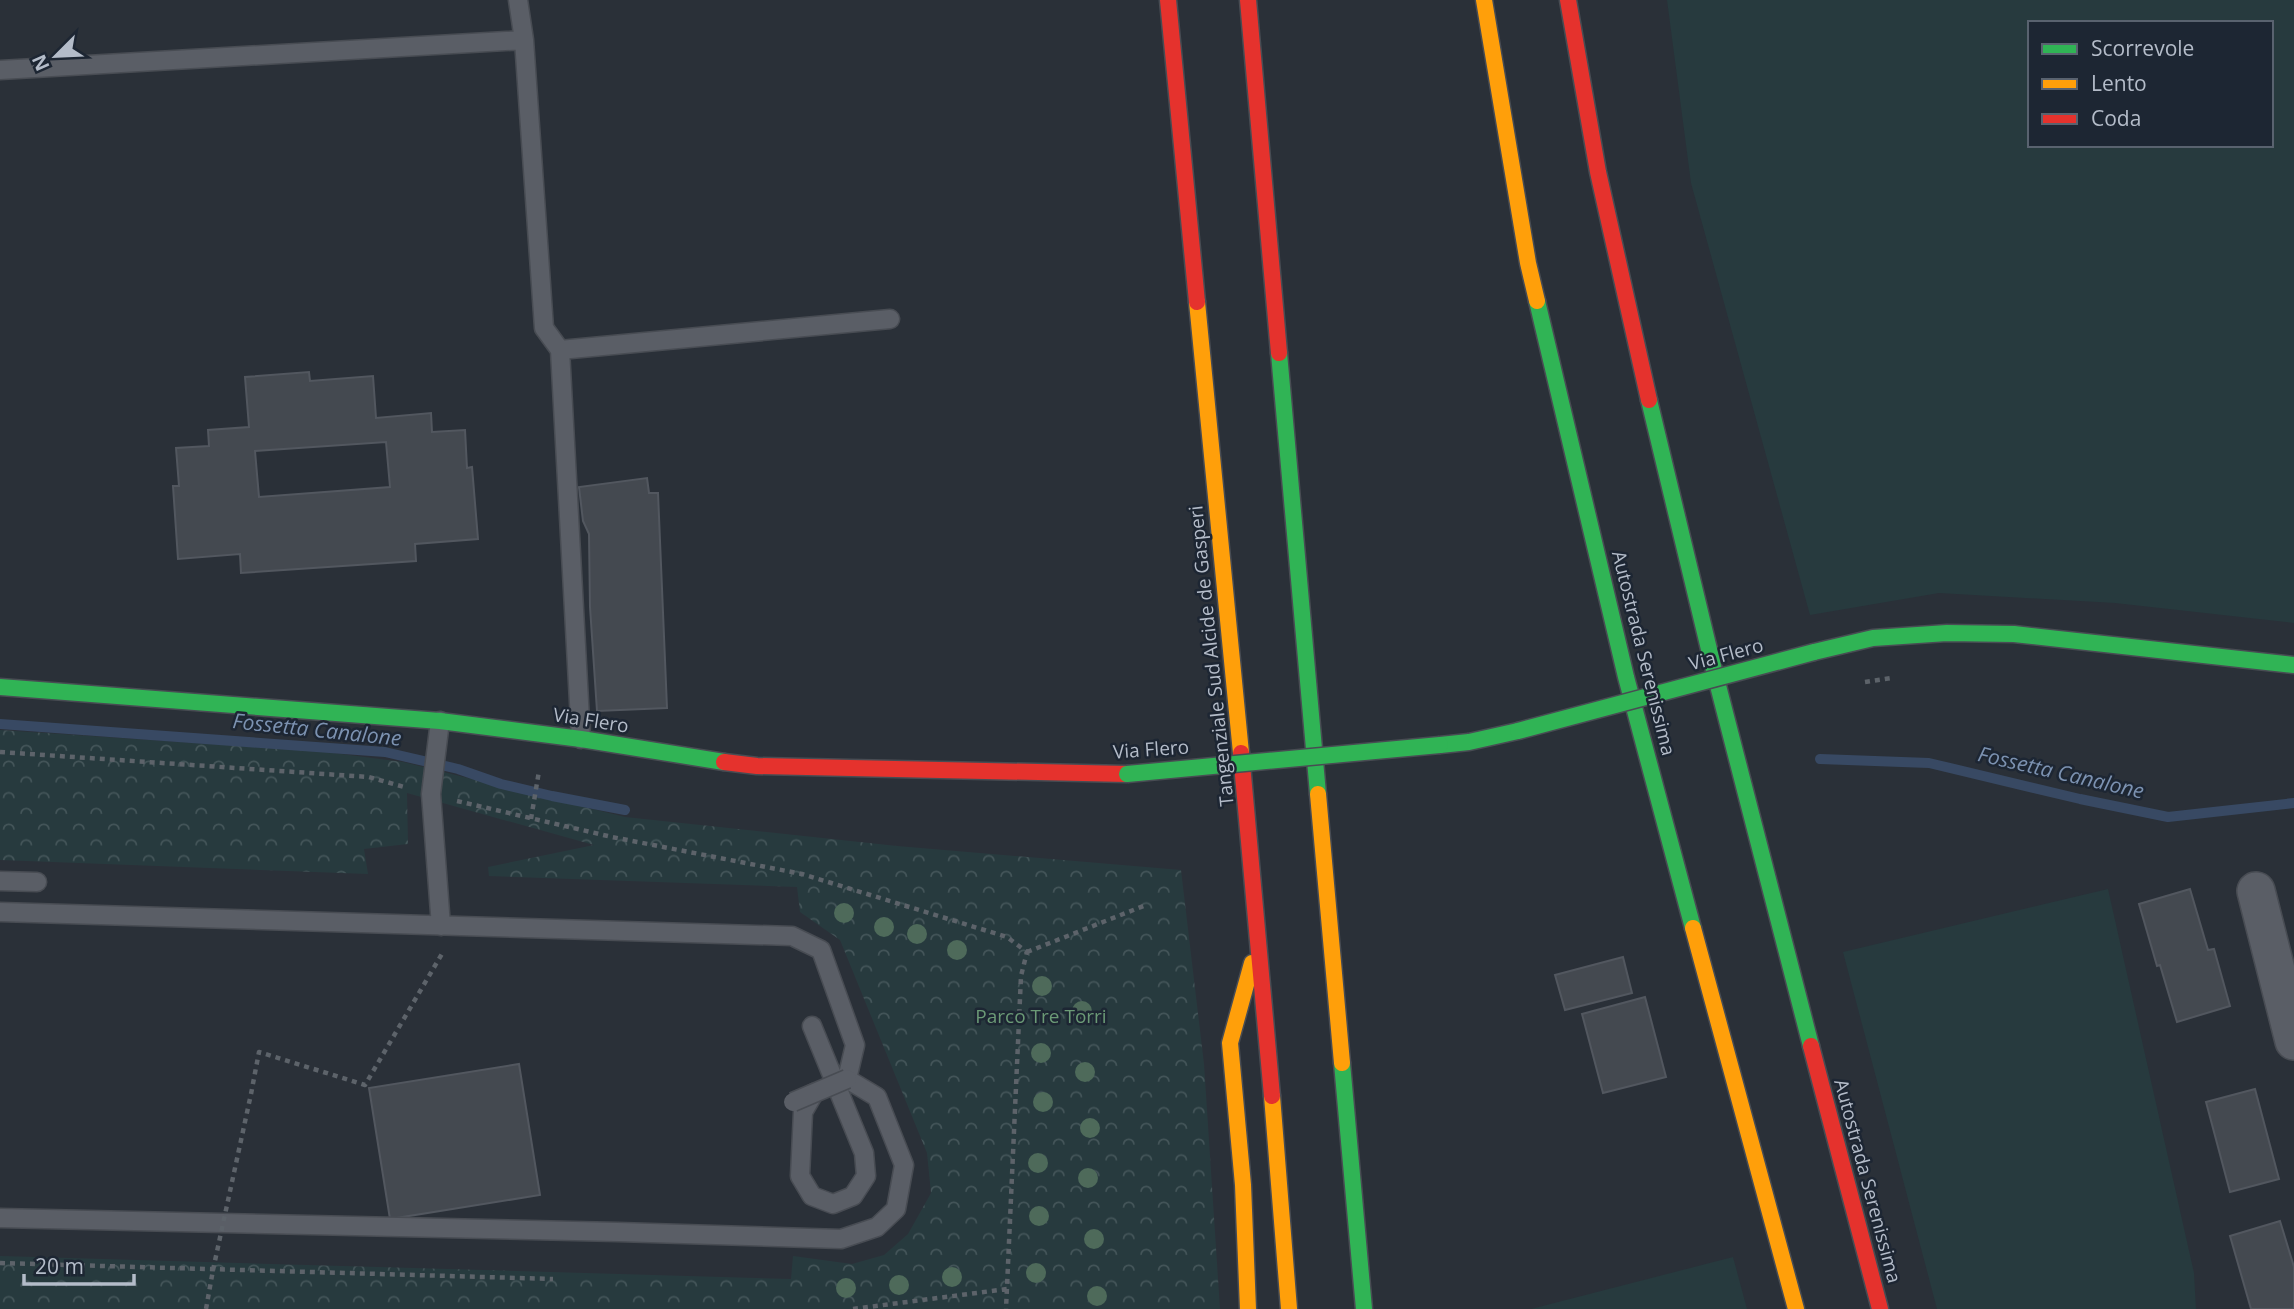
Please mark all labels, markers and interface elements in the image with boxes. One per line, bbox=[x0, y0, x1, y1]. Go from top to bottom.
north arrow bbox=[21, 21, 91, 91]
legend bbox=[2028, 21, 2273, 147]
text: Scorrevole bbox=[2091, 34, 2194, 62]
text: N bbox=[25, 51, 55, 75]
text: Lento bbox=[2091, 69, 2147, 97]
text: Coda bbox=[2091, 104, 2141, 132]
street label: Tangenziale Sud Alcide de Gasperi bbox=[1182, 504, 1240, 808]
street label: Autostrada Serenissima bbox=[1606, 548, 1682, 758]
street label: Via Flero bbox=[1686, 632, 1766, 676]
street label: Via Flero bbox=[551, 701, 631, 739]
water label: Fossetta Canalone bbox=[231, 706, 403, 752]
street label: Via Flero bbox=[1112, 733, 1190, 765]
water label: Fossetta Canalone bbox=[1976, 739, 2147, 805]
park label: Parco Tre Torri bbox=[975, 1003, 1107, 1029]
street label: Autostrada Serenissima bbox=[1828, 1076, 1908, 1286]
scale bar bbox=[24, 1242, 135, 1286]
text: 20 m bbox=[35, 1252, 84, 1280]

